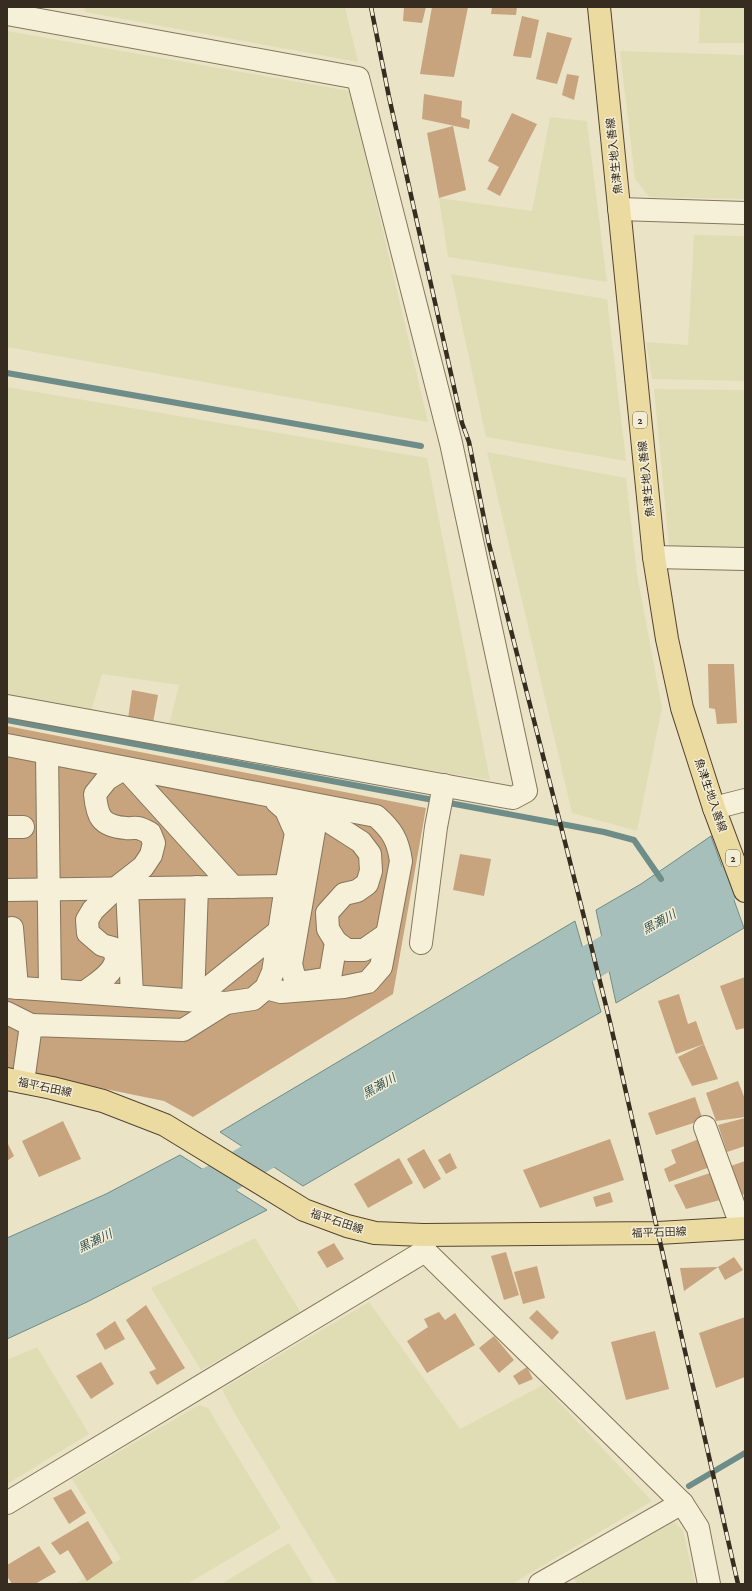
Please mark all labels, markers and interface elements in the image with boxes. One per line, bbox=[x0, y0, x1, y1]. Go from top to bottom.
street label: 魚津生地入善線 bbox=[604, 117, 624, 195]
road number: 2 bbox=[633, 412, 647, 428]
street label: 魚津生地入善線 bbox=[636, 440, 656, 518]
street label: 魚津生地入善線 bbox=[693, 757, 729, 833]
road number: 2 bbox=[726, 850, 740, 866]
water label: 黒瀬川 bbox=[640, 906, 680, 937]
water label: 黒瀬川 bbox=[360, 1070, 400, 1101]
street label: 福平石田線 bbox=[17, 1075, 73, 1099]
street label: 福平石田線 bbox=[309, 1207, 365, 1235]
street label: 福平石田線 bbox=[631, 1225, 687, 1239]
water label: 黒瀬川 bbox=[76, 1226, 116, 1255]

